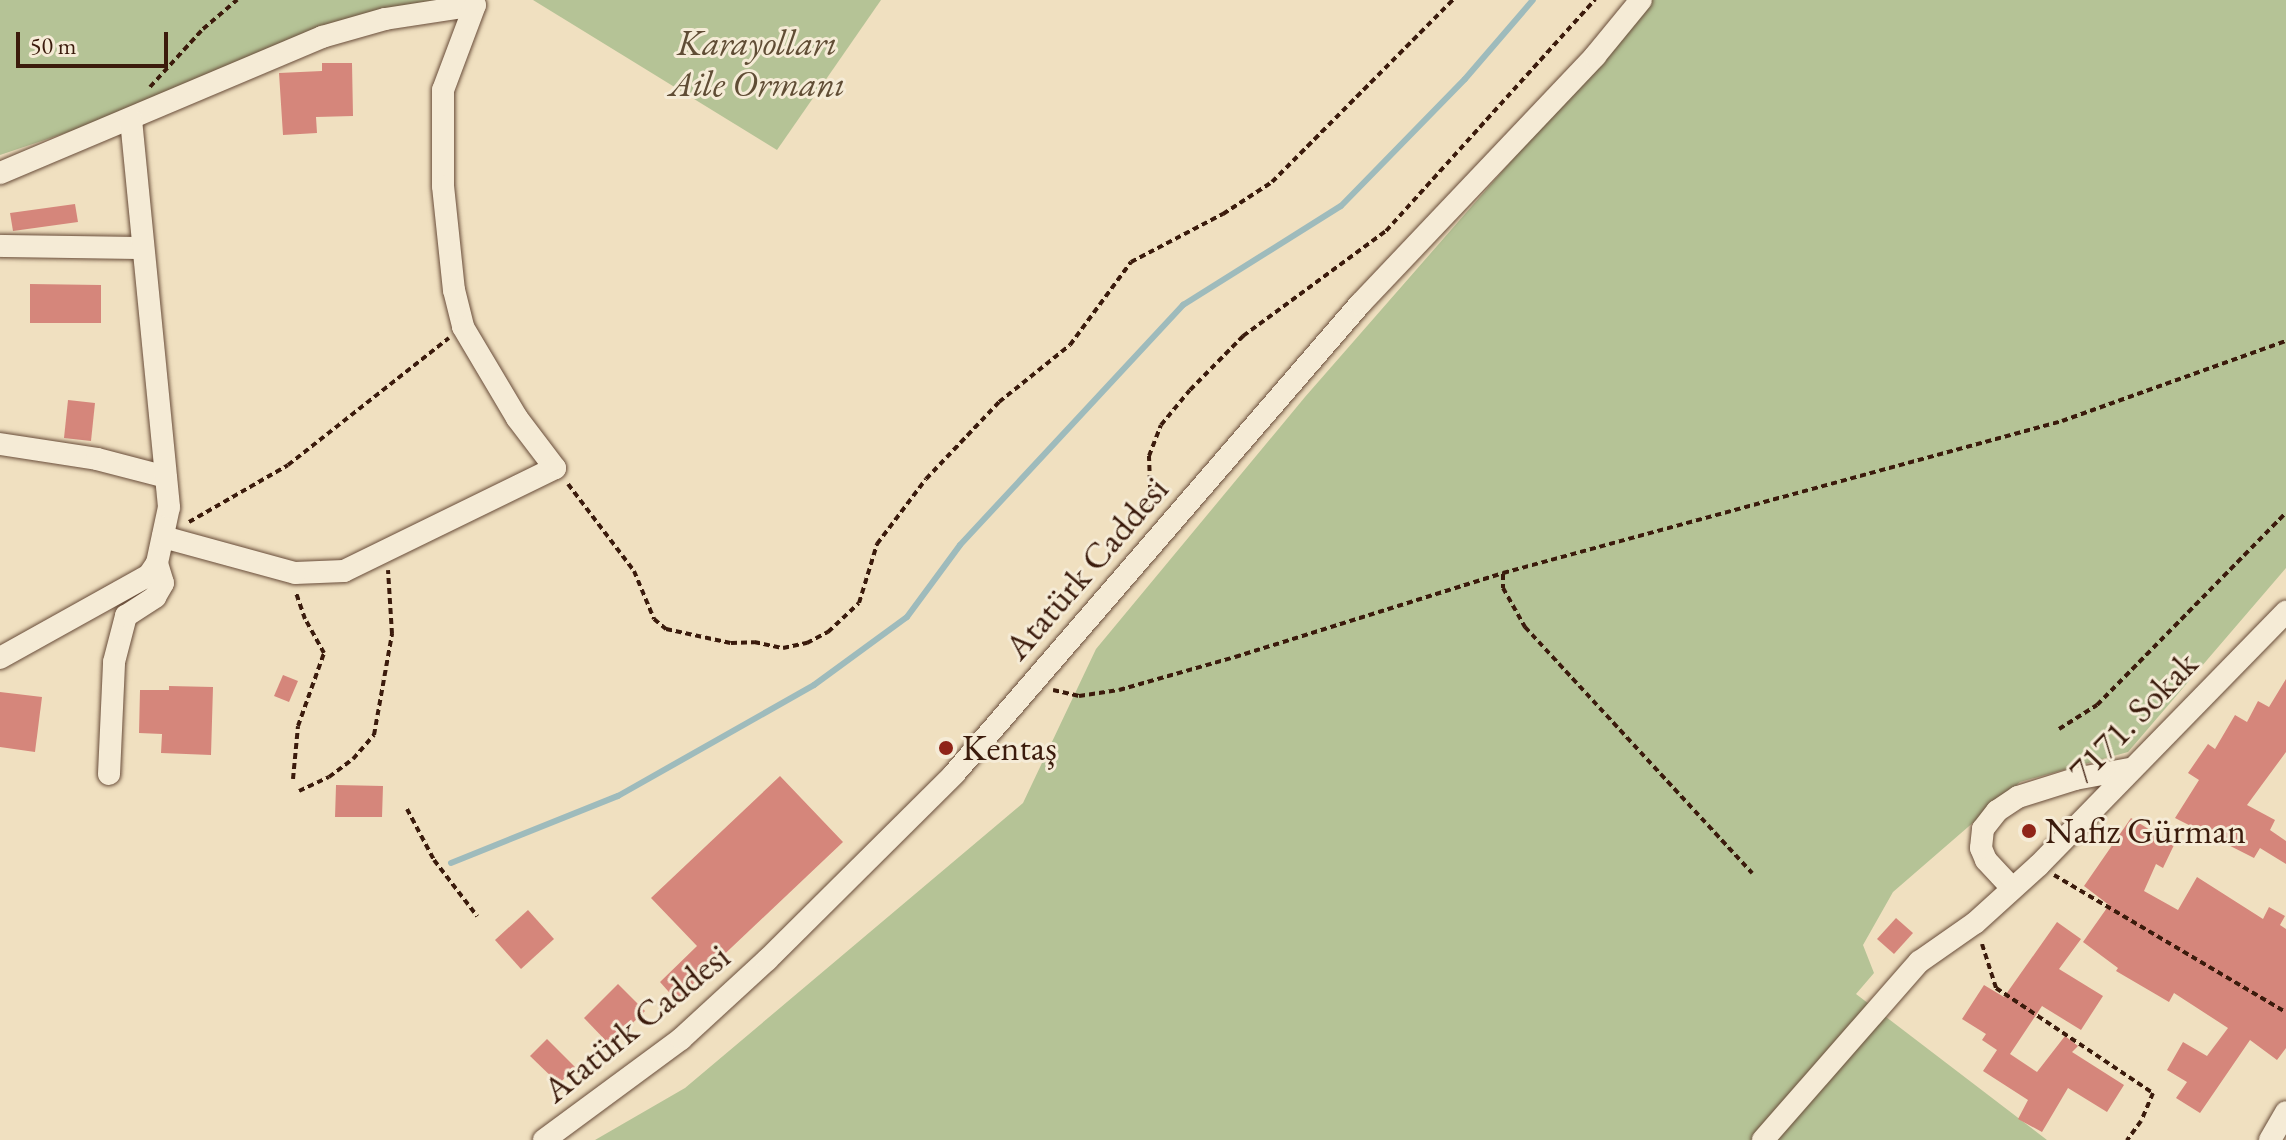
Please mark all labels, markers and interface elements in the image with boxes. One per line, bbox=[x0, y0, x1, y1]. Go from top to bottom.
scale bar bbox=[20, 16, 172, 66]
park label: Karayolları Aile Ormanı bbox=[669, 20, 845, 105]
text: 50 m bbox=[30, 30, 77, 61]
street label: Atatürk Caddesi bbox=[995, 468, 1177, 668]
street label: 7171. Sokak bbox=[2060, 642, 2206, 792]
place label: Kentaş bbox=[962, 726, 1057, 770]
marker: Kentaş bbox=[937, 739, 955, 757]
place label: Nafiz Gürman bbox=[2045, 809, 2246, 853]
marker: Nafiz Gürman bbox=[2020, 822, 2038, 840]
street label: Atatürk Caddesi bbox=[534, 935, 738, 1111]

